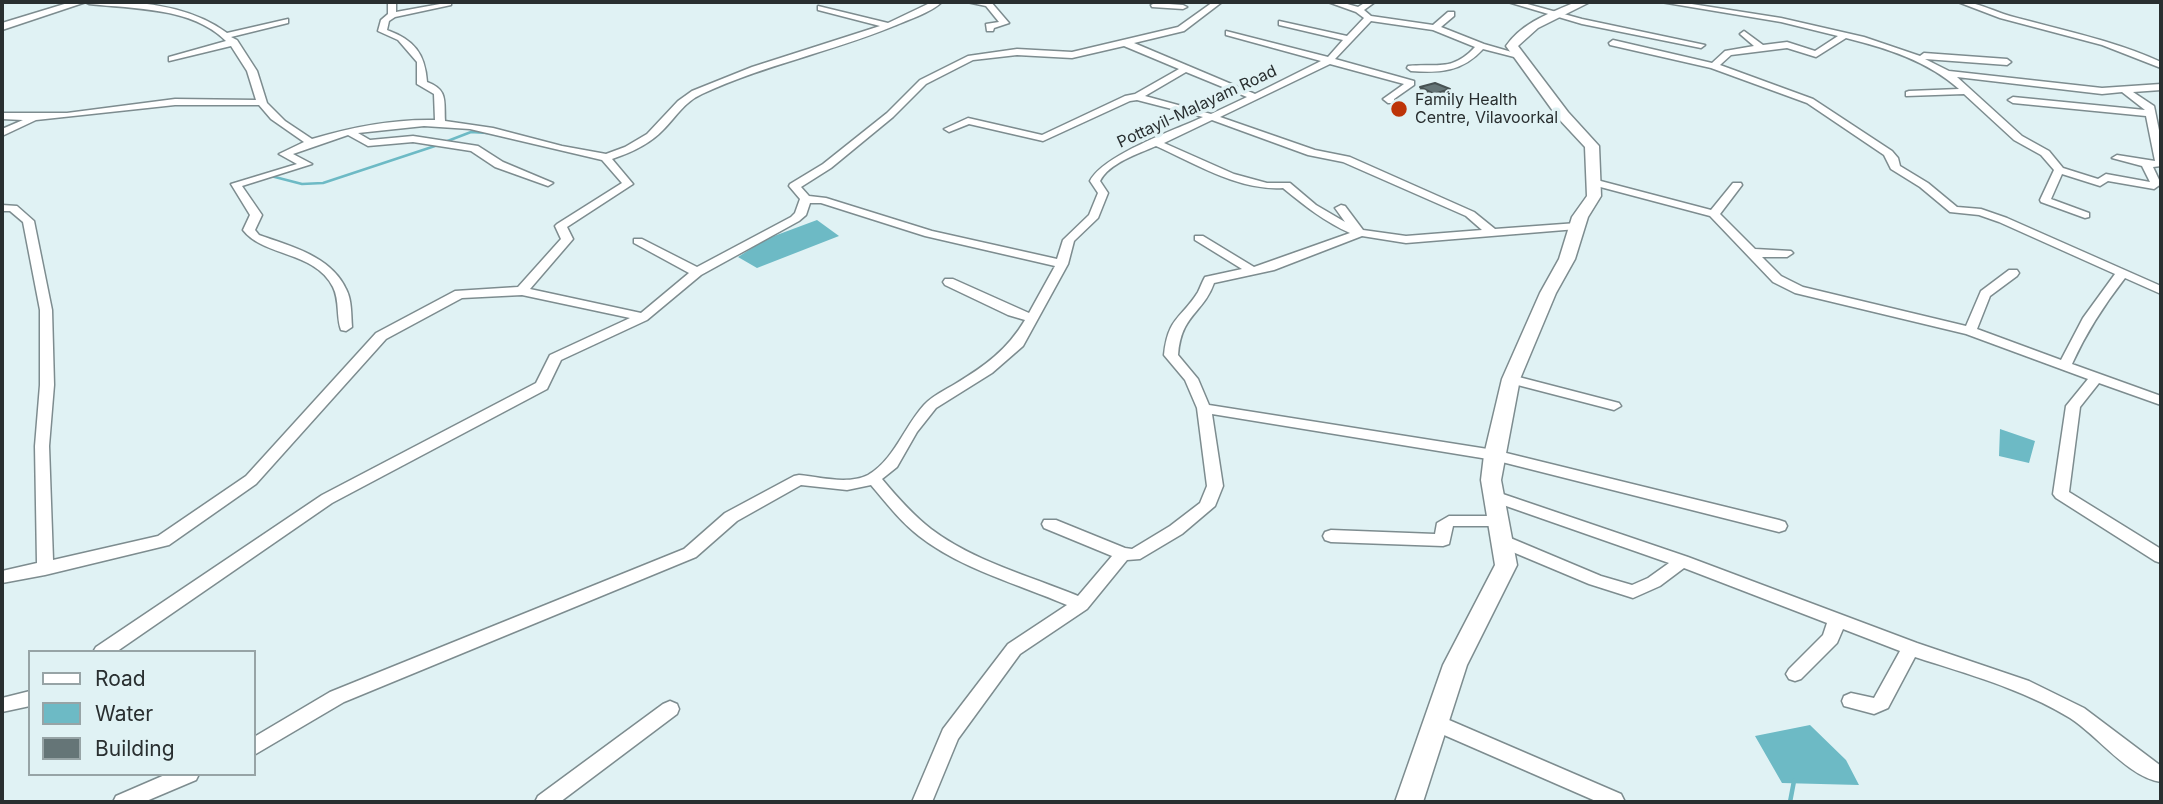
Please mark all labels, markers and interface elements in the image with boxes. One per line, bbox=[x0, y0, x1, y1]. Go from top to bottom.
street label: Pottayil-Malayam Road bbox=[1114, 62, 1280, 152]
place label: Family Health Centre, Vilavoorkal bbox=[1415, 90, 1558, 128]
marker: Family Health Centre, Vilavoorkal bbox=[1389, 99, 1409, 119]
legend bbox=[28, 650, 256, 776]
text: Road bbox=[95, 666, 146, 691]
text: Water bbox=[95, 701, 153, 726]
text: Building bbox=[95, 736, 175, 761]

